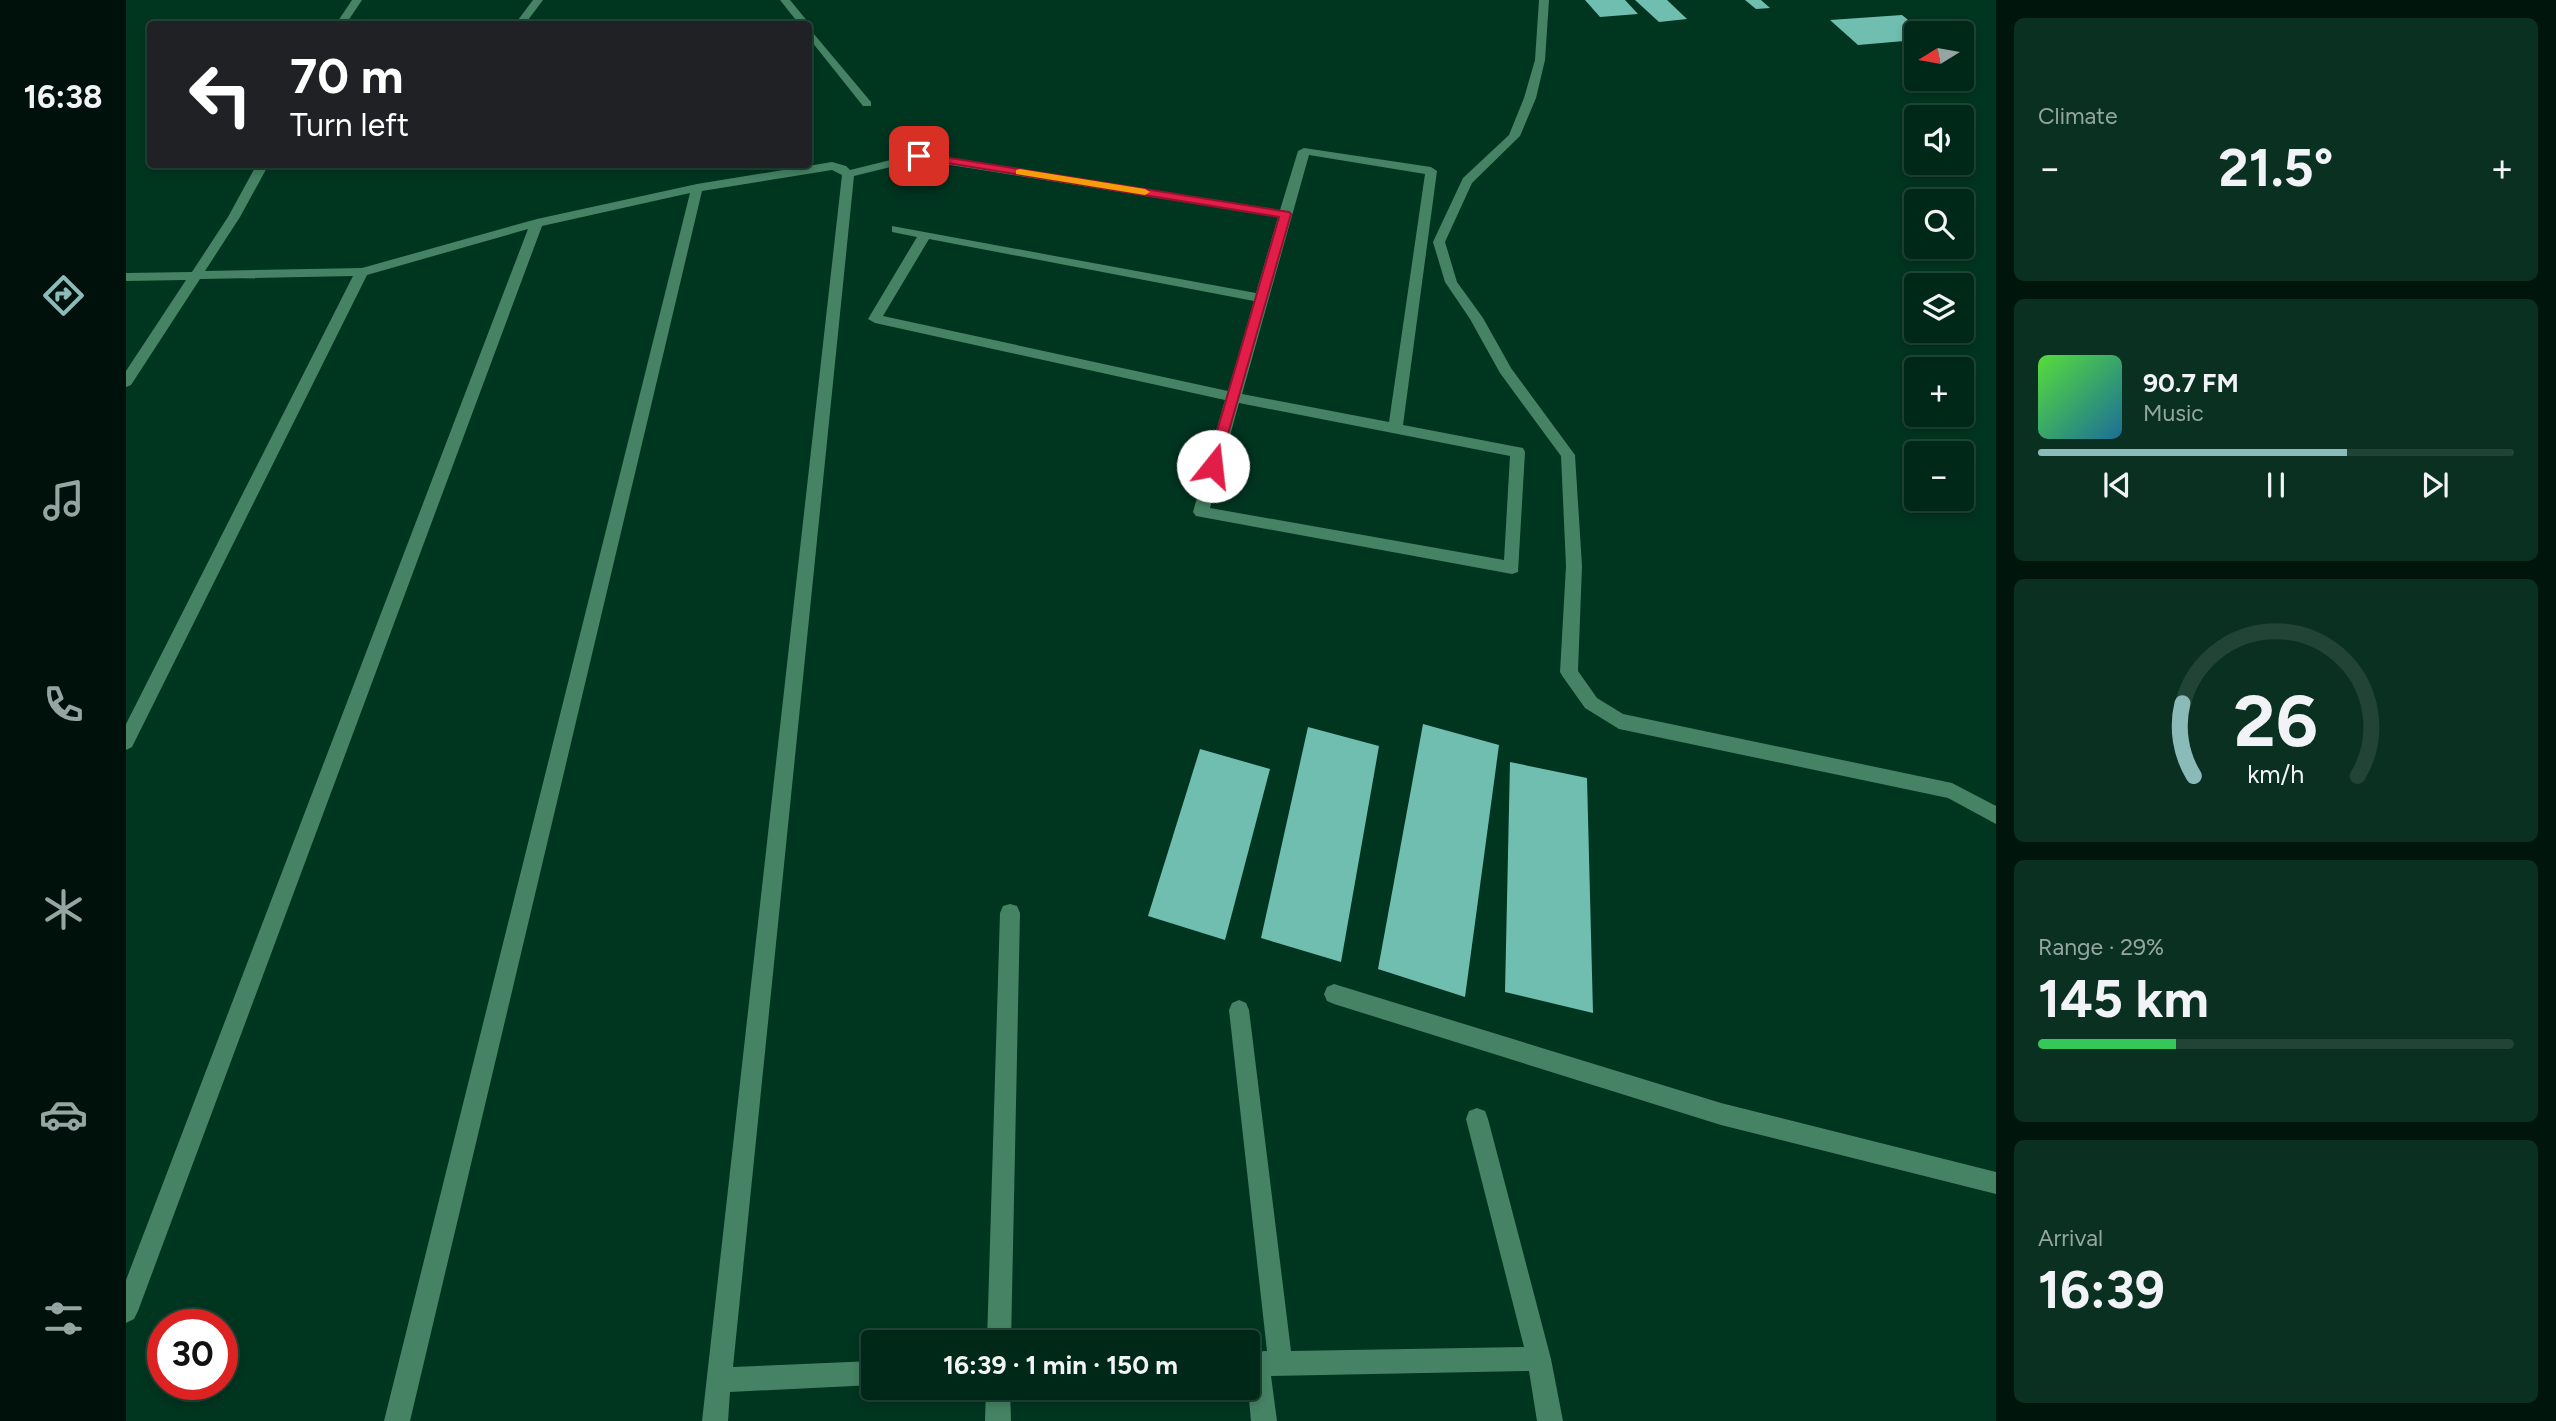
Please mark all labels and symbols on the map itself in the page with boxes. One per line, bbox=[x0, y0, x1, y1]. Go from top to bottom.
north arrow bbox=[1904, 21, 1974, 91]
pin bbox=[889, 126, 949, 186]
position arrow bbox=[1176, 429, 1250, 503]
speed limit sign: 30 bbox=[147, 1309, 238, 1400]

